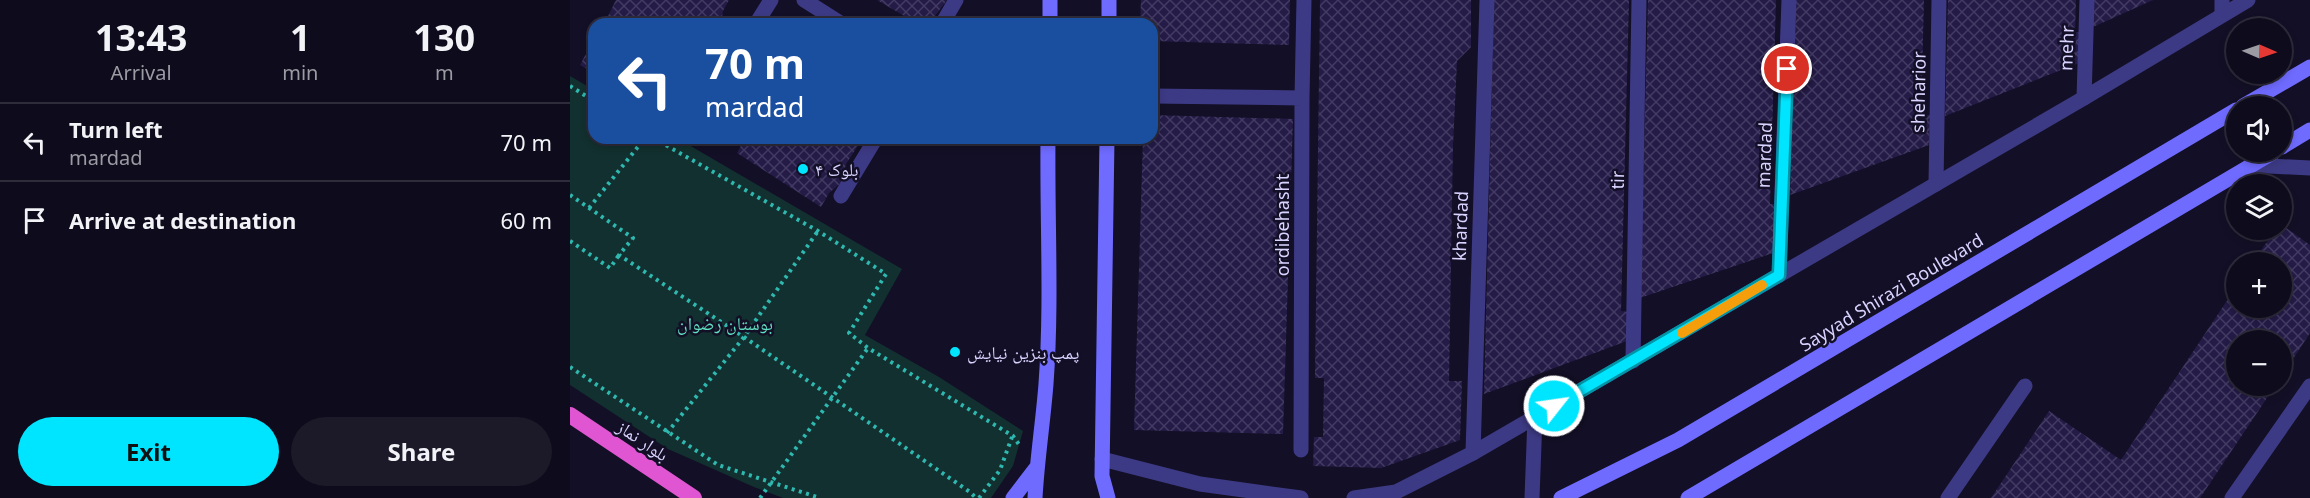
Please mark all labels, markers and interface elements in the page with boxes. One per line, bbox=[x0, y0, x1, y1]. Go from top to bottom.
text: 13:43 bbox=[95, 13, 187, 62]
text: 1 bbox=[290, 13, 311, 62]
text: 130 bbox=[413, 13, 475, 62]
north arrow bbox=[2226, 18, 2292, 84]
map controls bbox=[2226, 18, 2292, 396]
street label: mehr bbox=[2053, 24, 2079, 71]
text: 70 m bbox=[705, 34, 805, 91]
icon: left bbox=[606, 42, 684, 120]
pin bbox=[1761, 43, 1812, 94]
street label: sheharior bbox=[1905, 50, 1931, 133]
icon: arrive bbox=[1770, 52, 1803, 85]
text: Arrival bbox=[111, 59, 172, 86]
text: min bbox=[282, 59, 318, 86]
text: m bbox=[435, 59, 454, 86]
text: mardad bbox=[705, 88, 804, 125]
button: sound bbox=[2226, 96, 2292, 162]
text: Turn left bbox=[69, 114, 163, 144]
street label: mardad bbox=[1751, 121, 1777, 189]
icon: left bbox=[18, 126, 51, 159]
text: 70 m bbox=[501, 127, 552, 157]
text: mardad bbox=[69, 144, 143, 171]
place label: بلوک ۴ bbox=[815, 157, 859, 181]
marker: بلوک ۴ bbox=[796, 162, 810, 176]
street label: tir bbox=[1605, 170, 1629, 189]
street label: ordibehasht bbox=[1270, 173, 1294, 276]
button: layers bbox=[2226, 174, 2292, 240]
street label: khardad bbox=[1447, 191, 1473, 261]
icon: arrive bbox=[18, 204, 51, 237]
text: Arrive at destination bbox=[69, 205, 296, 235]
text: 60 m bbox=[501, 205, 552, 235]
street label: Sayyad Shirazi Boulevard bbox=[1795, 228, 1987, 356]
button: + bbox=[2226, 252, 2292, 318]
park label: بوستان رضوان bbox=[677, 311, 773, 335]
button: − bbox=[2226, 330, 2292, 396]
place label: پمپ بنزین نیایش bbox=[967, 340, 1079, 364]
marker: پمپ بنزین نیایش bbox=[948, 345, 962, 359]
position arrow bbox=[1522, 374, 1586, 438]
street label: بلوار نماز bbox=[612, 413, 674, 466]
button: Exit bbox=[18, 417, 279, 486]
button: Share bbox=[291, 417, 552, 486]

